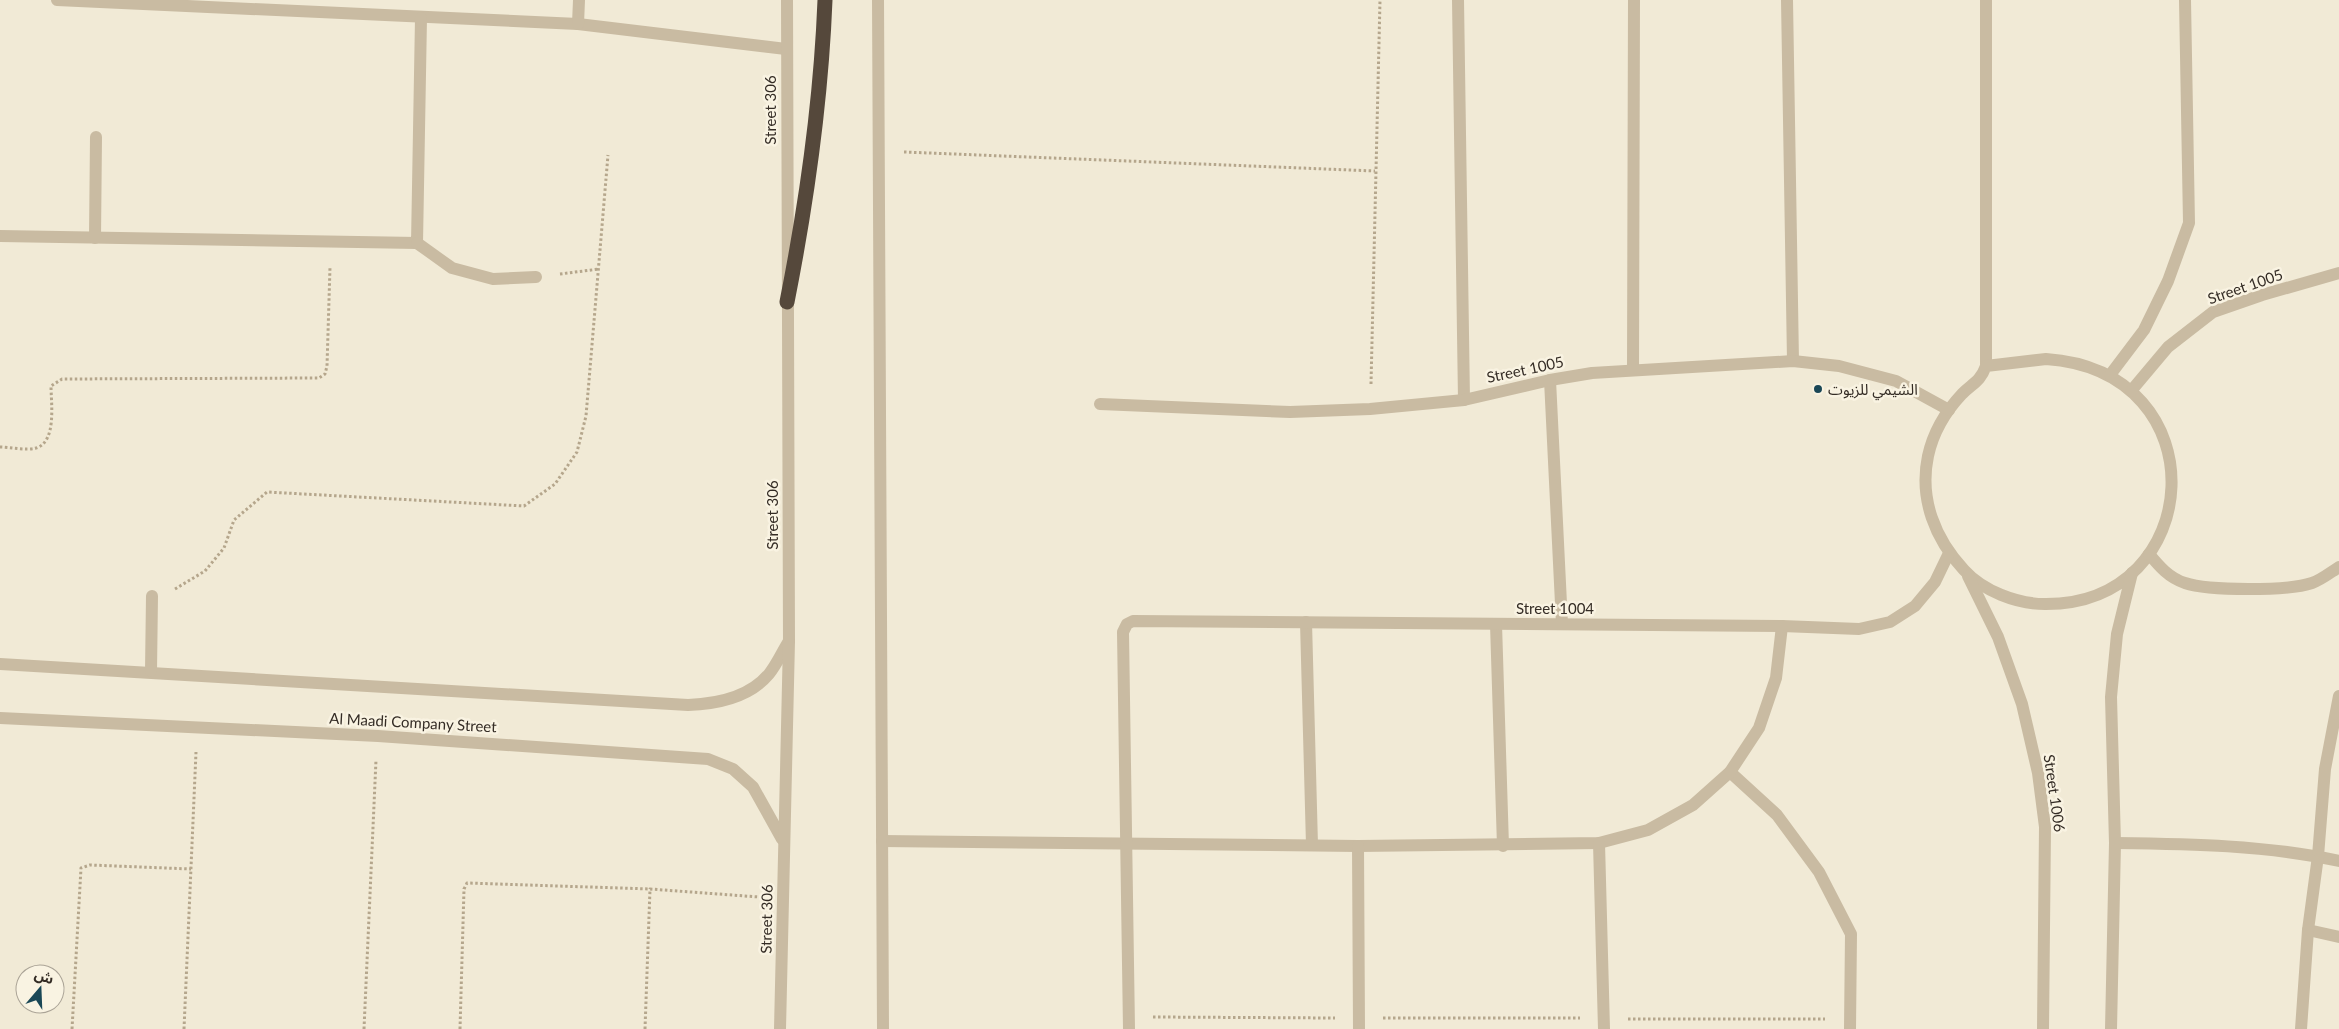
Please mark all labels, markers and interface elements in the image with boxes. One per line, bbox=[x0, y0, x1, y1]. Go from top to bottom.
street label: Street 306 bbox=[761, 75, 779, 145]
street label: Street 1005 bbox=[2205, 265, 2285, 307]
street label: Street 1005 bbox=[1485, 352, 1565, 386]
place label: الشيمي للزيوت bbox=[1828, 380, 1918, 401]
marker: الشيمي للزيوت bbox=[1812, 383, 1824, 395]
street label: Street 306 bbox=[763, 480, 781, 550]
street label: Street 1004 bbox=[1516, 599, 1594, 617]
street label: Al Maadi Company Street bbox=[329, 709, 498, 735]
street label: Street 1006 bbox=[2041, 753, 2069, 833]
street label: Street 306 bbox=[756, 884, 776, 954]
north arrow bbox=[15, 964, 65, 1014]
text: ش bbox=[33, 965, 56, 987]

